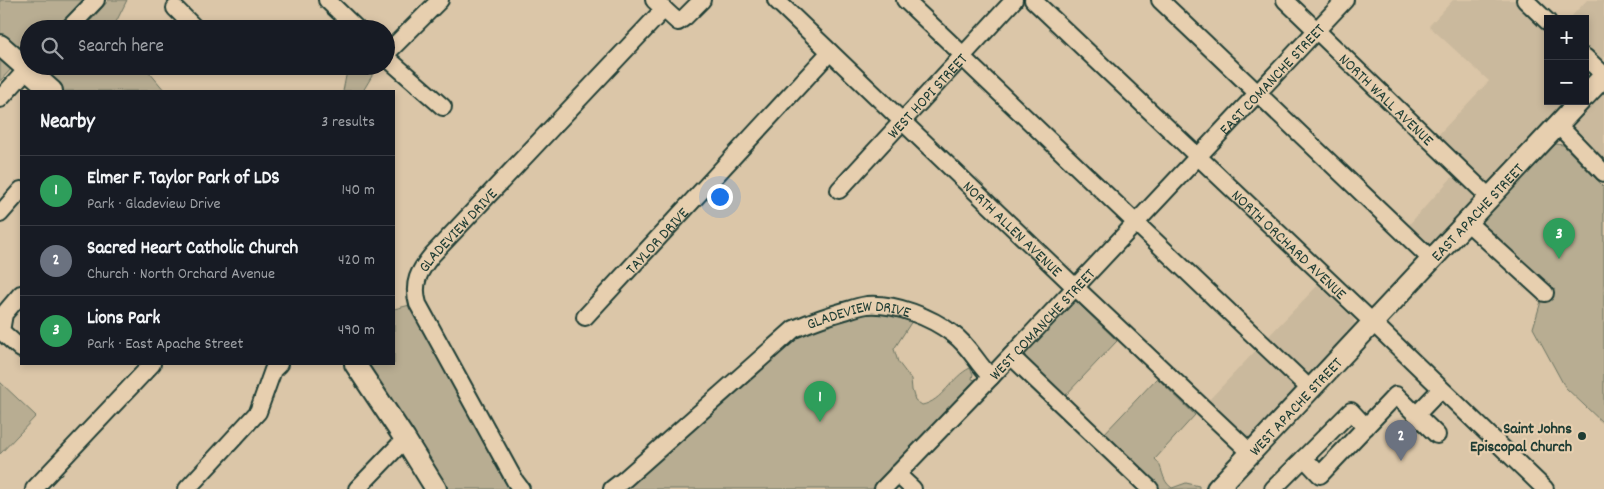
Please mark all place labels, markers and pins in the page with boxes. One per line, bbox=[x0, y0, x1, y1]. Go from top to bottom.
pin: 3 bbox=[1543, 218, 1575, 259]
pin: 1 bbox=[804, 381, 836, 422]
place label: Saint Johns Episcopal Church bbox=[1470, 418, 1572, 459]
pin: 2 bbox=[1385, 420, 1417, 461]
marker: Saint Johns Episcopal Church bbox=[1576, 430, 1588, 442]

